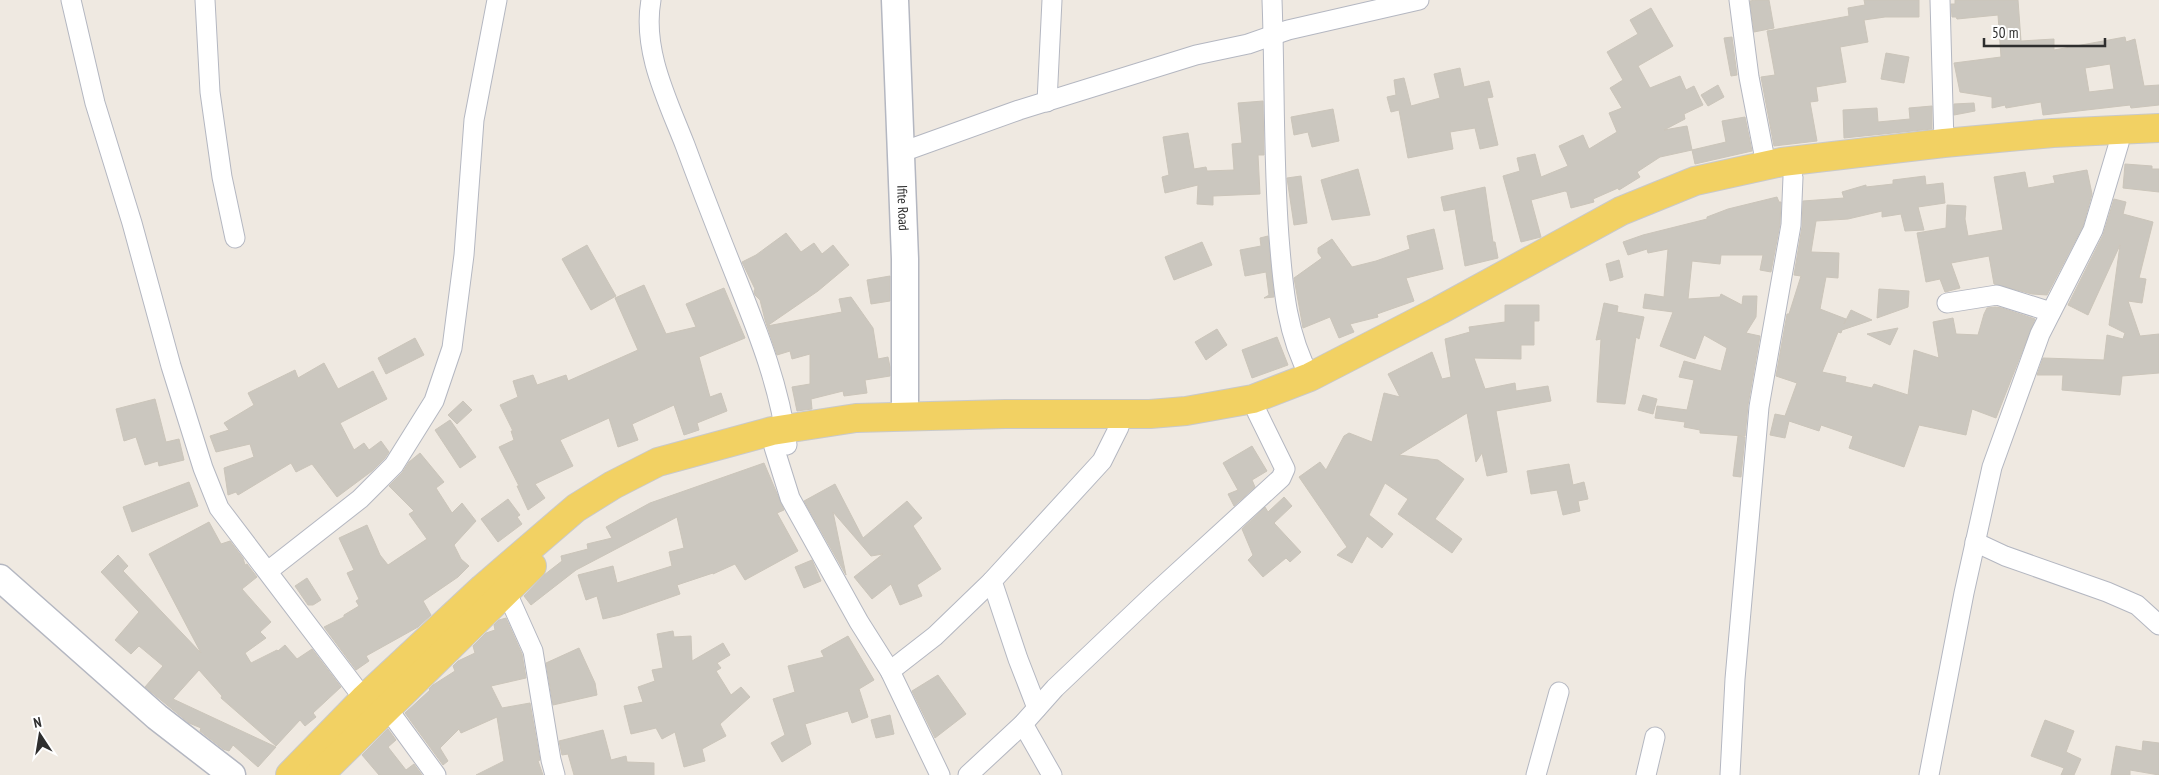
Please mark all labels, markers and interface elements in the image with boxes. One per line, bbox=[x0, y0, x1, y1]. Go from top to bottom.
scale bar bbox=[1984, 15, 2105, 47]
text: 50 m bbox=[1992, 23, 2018, 42]
street label: Ifite Road bbox=[893, 185, 913, 231]
north arrow bbox=[15, 710, 65, 760]
text: N bbox=[32, 713, 43, 732]

